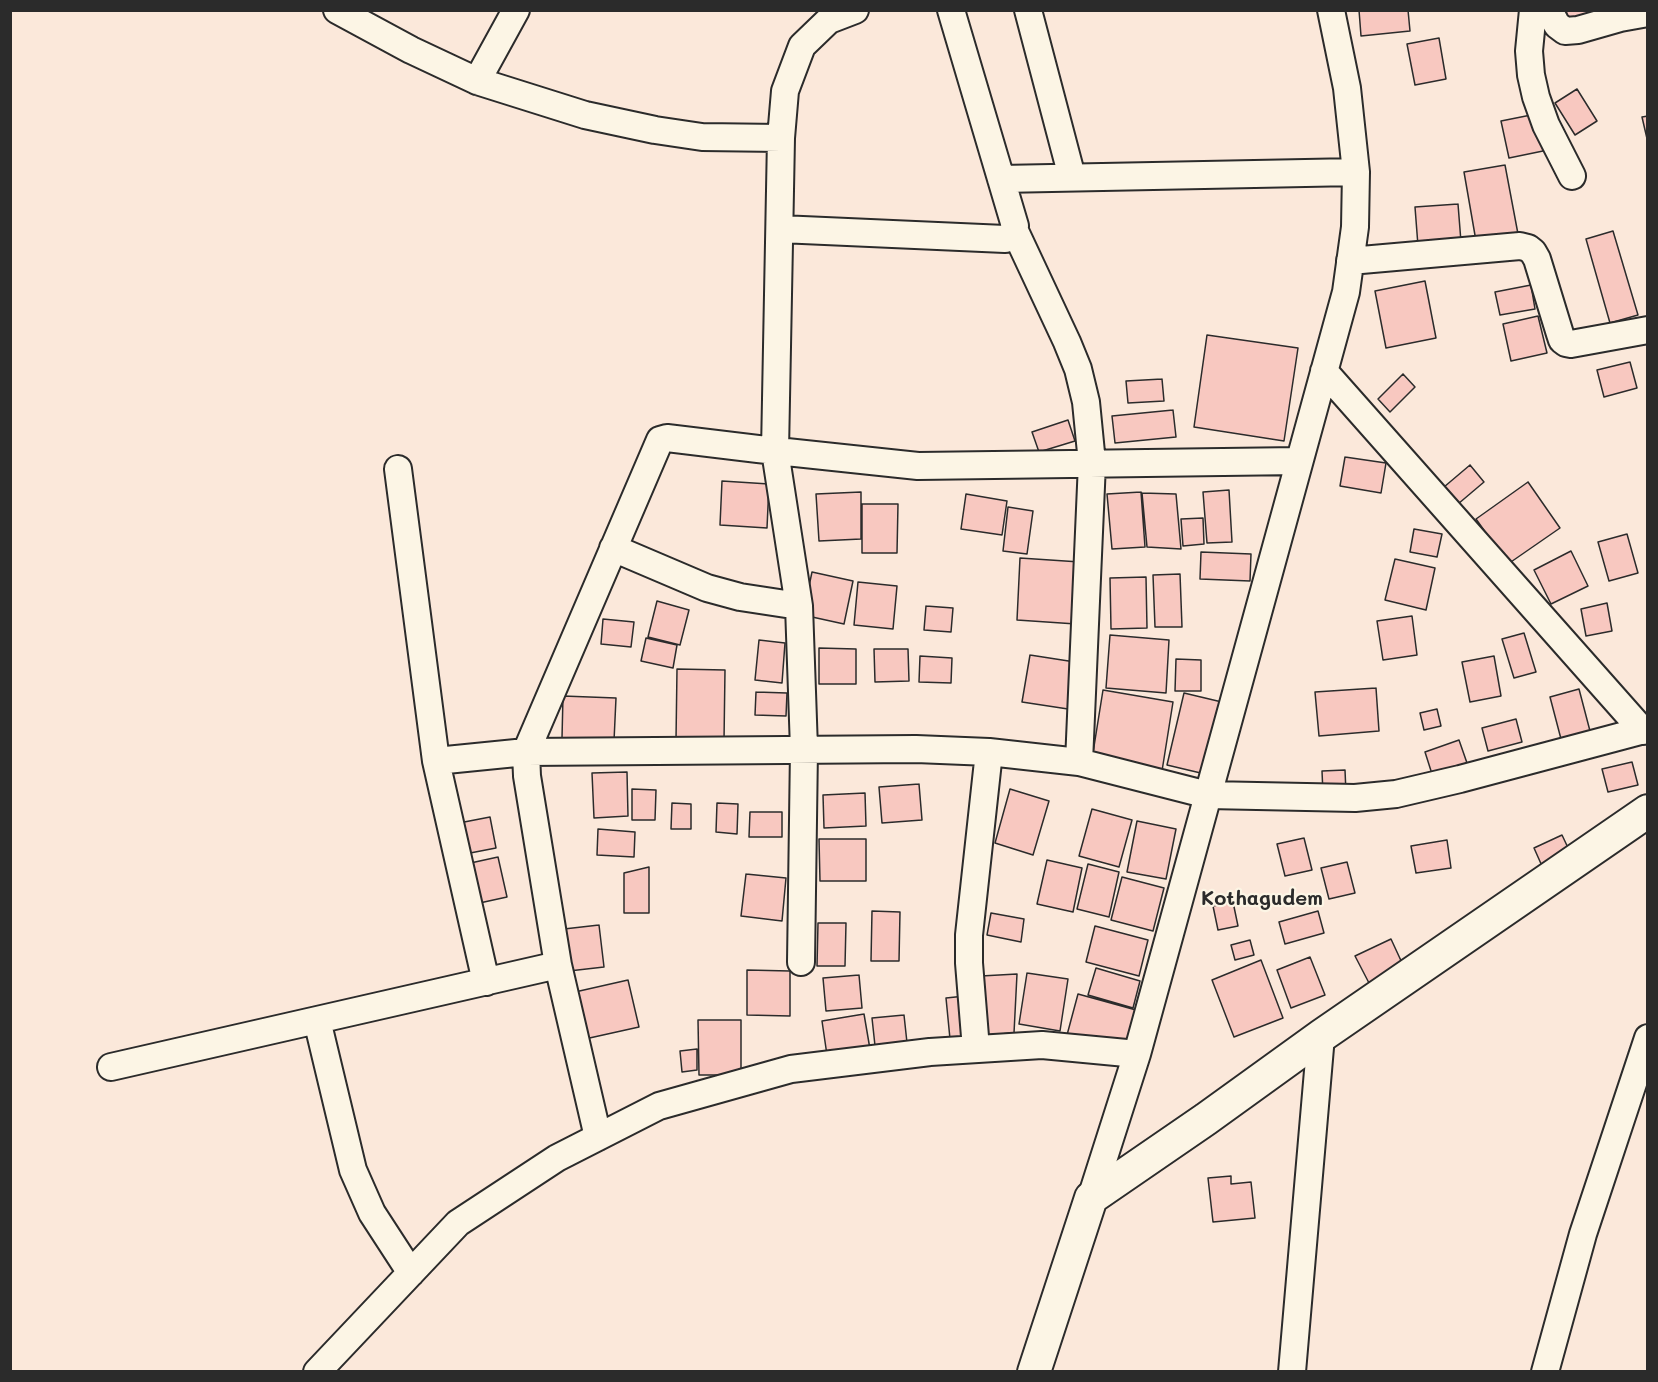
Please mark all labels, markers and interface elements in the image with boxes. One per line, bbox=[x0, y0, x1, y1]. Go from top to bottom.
district label: Kothagudem bbox=[1201, 887, 1323, 911]

